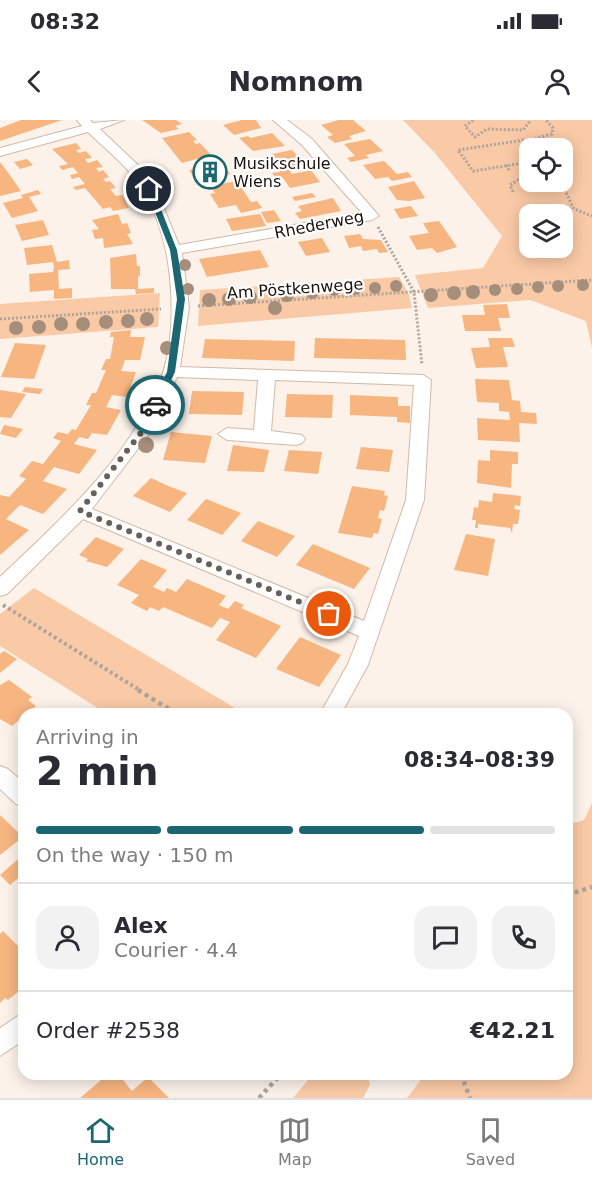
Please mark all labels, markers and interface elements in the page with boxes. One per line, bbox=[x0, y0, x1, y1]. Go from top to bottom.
text: 08:32 bbox=[30, 9, 100, 34]
icon: back bbox=[18, 65, 51, 98]
icon: person bbox=[541, 65, 574, 98]
text: Nomnom bbox=[228, 66, 364, 97]
map controls bbox=[519, 138, 573, 258]
button: locate bbox=[519, 138, 573, 192]
building icon: Musikschule Wiens bbox=[192, 154, 228, 190]
place label: Musikschule Wiens bbox=[233, 154, 331, 191]
pin bbox=[123, 163, 174, 214]
icon: home bbox=[132, 172, 165, 205]
button: layers bbox=[519, 204, 573, 258]
street label: Rhederweg bbox=[273, 207, 365, 242]
street label: Am Pöstkenwege bbox=[226, 274, 364, 303]
courier bbox=[125, 375, 185, 435]
icon: car bbox=[139, 389, 172, 422]
pin bbox=[303, 588, 354, 639]
icon: bag bbox=[312, 597, 345, 630]
text: Arriving in bbox=[36, 725, 139, 749]
text: 08:34–08:39 bbox=[404, 747, 555, 772]
text: 2 min bbox=[36, 749, 158, 794]
text: On the way · 150 m bbox=[36, 843, 234, 867]
button: person bbox=[36, 906, 99, 969]
button: chat bbox=[414, 906, 477, 969]
button: phone bbox=[492, 906, 555, 969]
text: Alex bbox=[114, 913, 168, 938]
text: Courier · 4.4 bbox=[114, 938, 238, 962]
text: Order #2538 bbox=[36, 1018, 180, 1043]
text: €42.21 bbox=[470, 1018, 555, 1043]
tab: Home bbox=[77, 1114, 124, 1169]
tab: Map bbox=[278, 1114, 312, 1169]
tab: Saved bbox=[466, 1114, 515, 1169]

